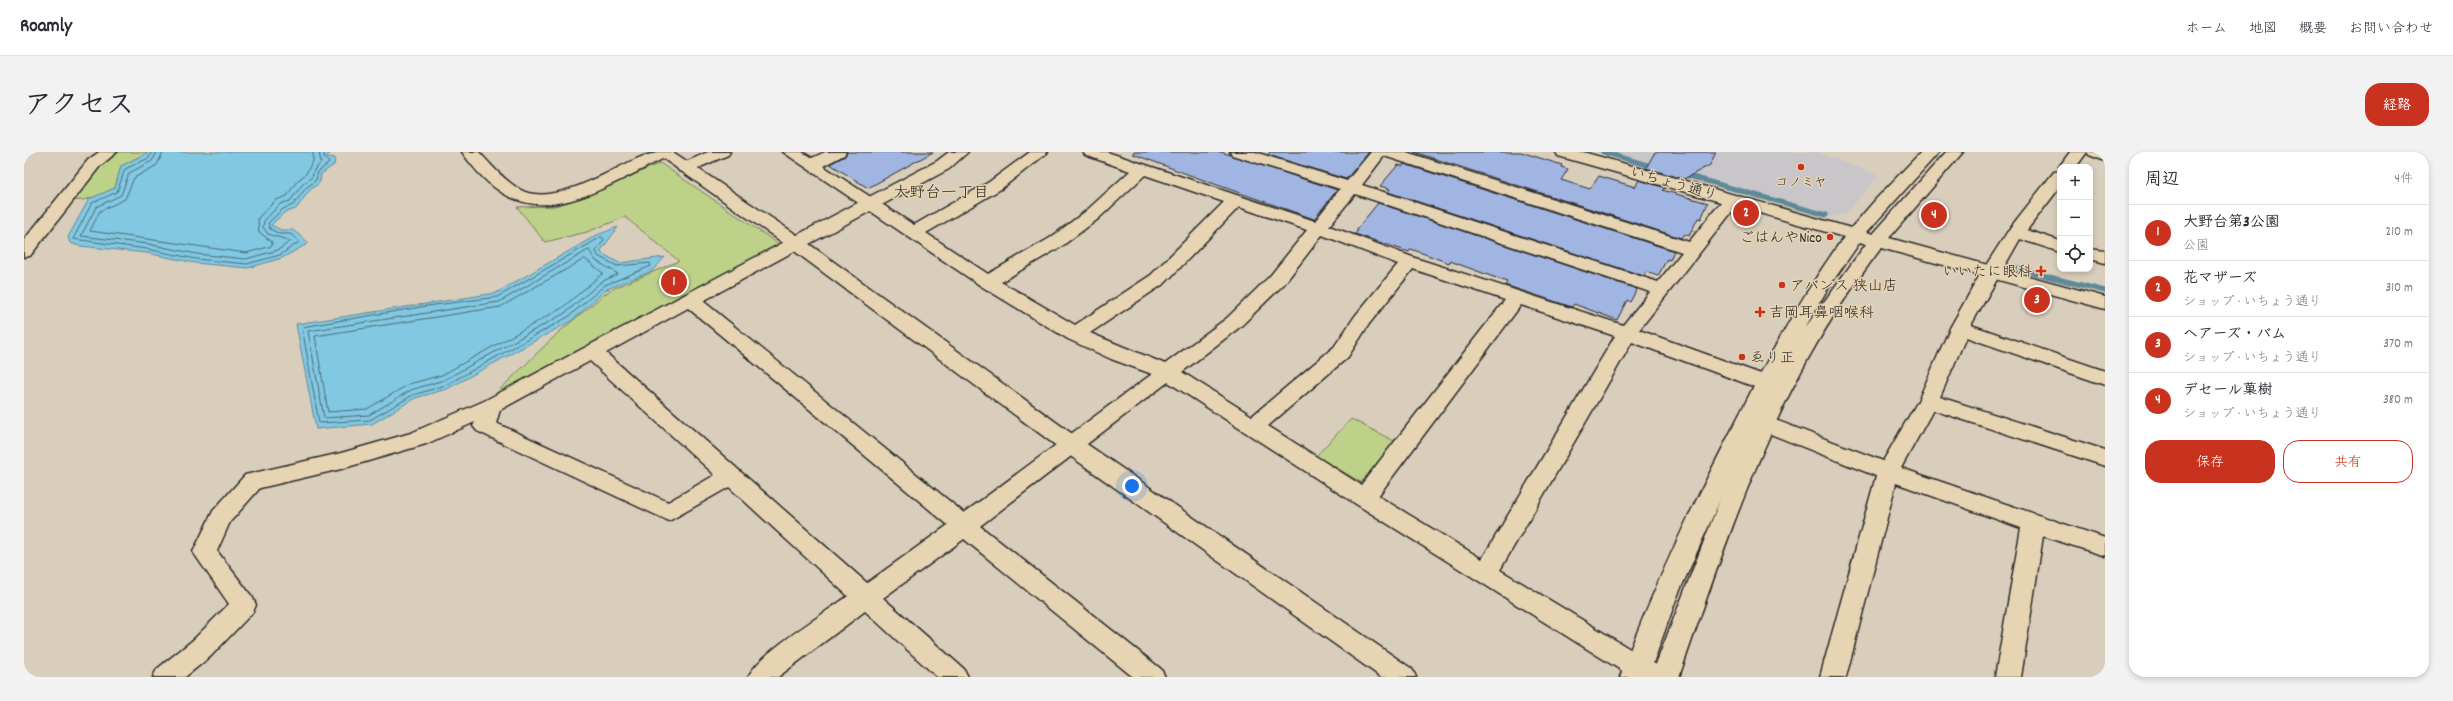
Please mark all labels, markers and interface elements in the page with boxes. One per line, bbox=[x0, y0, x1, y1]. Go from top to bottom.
text: Roamly bbox=[20, 14, 72, 41]
text: ホーム bbox=[2186, 19, 2227, 39]
text: 地図 bbox=[2249, 19, 2277, 39]
text: 概要 bbox=[2299, 19, 2327, 39]
text: お問い合わせ bbox=[2349, 19, 2433, 39]
button: 経路 bbox=[2365, 83, 2429, 126]
text: アクセス bbox=[24, 88, 134, 128]
street label: いちょう通り bbox=[1627, 162, 1720, 208]
marker: コノミヤ bbox=[1796, 162, 1806, 172]
map controls bbox=[2057, 164, 2093, 272]
button: + bbox=[2057, 164, 2093, 200]
text: 周辺 bbox=[2145, 169, 2179, 193]
text: 4件 bbox=[2395, 170, 2413, 189]
place label: コノミヤ bbox=[1775, 174, 1827, 193]
district label: 大野台一丁目 bbox=[893, 182, 989, 205]
pin: 2 bbox=[1733, 198, 1759, 228]
pin: 4 bbox=[1921, 200, 1947, 230]
button: − bbox=[2057, 200, 2093, 236]
text: 大野台第3公園 bbox=[2183, 212, 2280, 234]
text: 1 bbox=[2157, 223, 2159, 242]
text: 210 m bbox=[2385, 223, 2413, 242]
place label: ごはんやNico bbox=[1739, 228, 1822, 250]
marker: ごはんやNico bbox=[1825, 232, 1835, 242]
button: locate bbox=[2057, 236, 2093, 272]
text: 公園 bbox=[2183, 237, 2209, 256]
place label: いいたに眼科 bbox=[1943, 262, 2032, 284]
marker: いいたに眼科 bbox=[2035, 265, 2047, 277]
pin: 1 bbox=[661, 267, 687, 297]
text: 花マザーズ bbox=[2183, 268, 2257, 290]
place label: アバンス 狭山店 bbox=[1790, 276, 1898, 298]
text: 2 bbox=[2155, 279, 2161, 298]
text: 310 m bbox=[2385, 279, 2413, 298]
marker: アバンス 狭山店 bbox=[1777, 280, 1787, 290]
pin: 3 bbox=[2024, 285, 2050, 315]
text: ショップ · いちょう通り bbox=[2183, 293, 2321, 312]
place label: 吉岡耳鼻咽喉科 bbox=[1769, 303, 1874, 325]
marker: 吉岡耳鼻咽喉科 bbox=[1754, 306, 1766, 318]
text: ヘアーズ・バム bbox=[2183, 324, 2286, 346]
text: 3 bbox=[2155, 335, 2161, 354]
text: 370 m bbox=[2383, 335, 2413, 354]
place label: ゑり正 bbox=[1750, 348, 1795, 370]
text: ショップ · いちょう通り bbox=[2183, 349, 2321, 368]
marker: ゑり正 bbox=[1737, 352, 1747, 362]
text: デセール菓樹 bbox=[2183, 380, 2272, 402]
text: 4 bbox=[2155, 391, 2161, 410]
text: 380 m bbox=[2383, 391, 2413, 410]
text: ショップ · いちょう通り bbox=[2183, 405, 2321, 424]
button: 保存 bbox=[2145, 440, 2275, 483]
button: 共有 bbox=[2283, 440, 2413, 483]
your location bbox=[1122, 476, 1142, 496]

